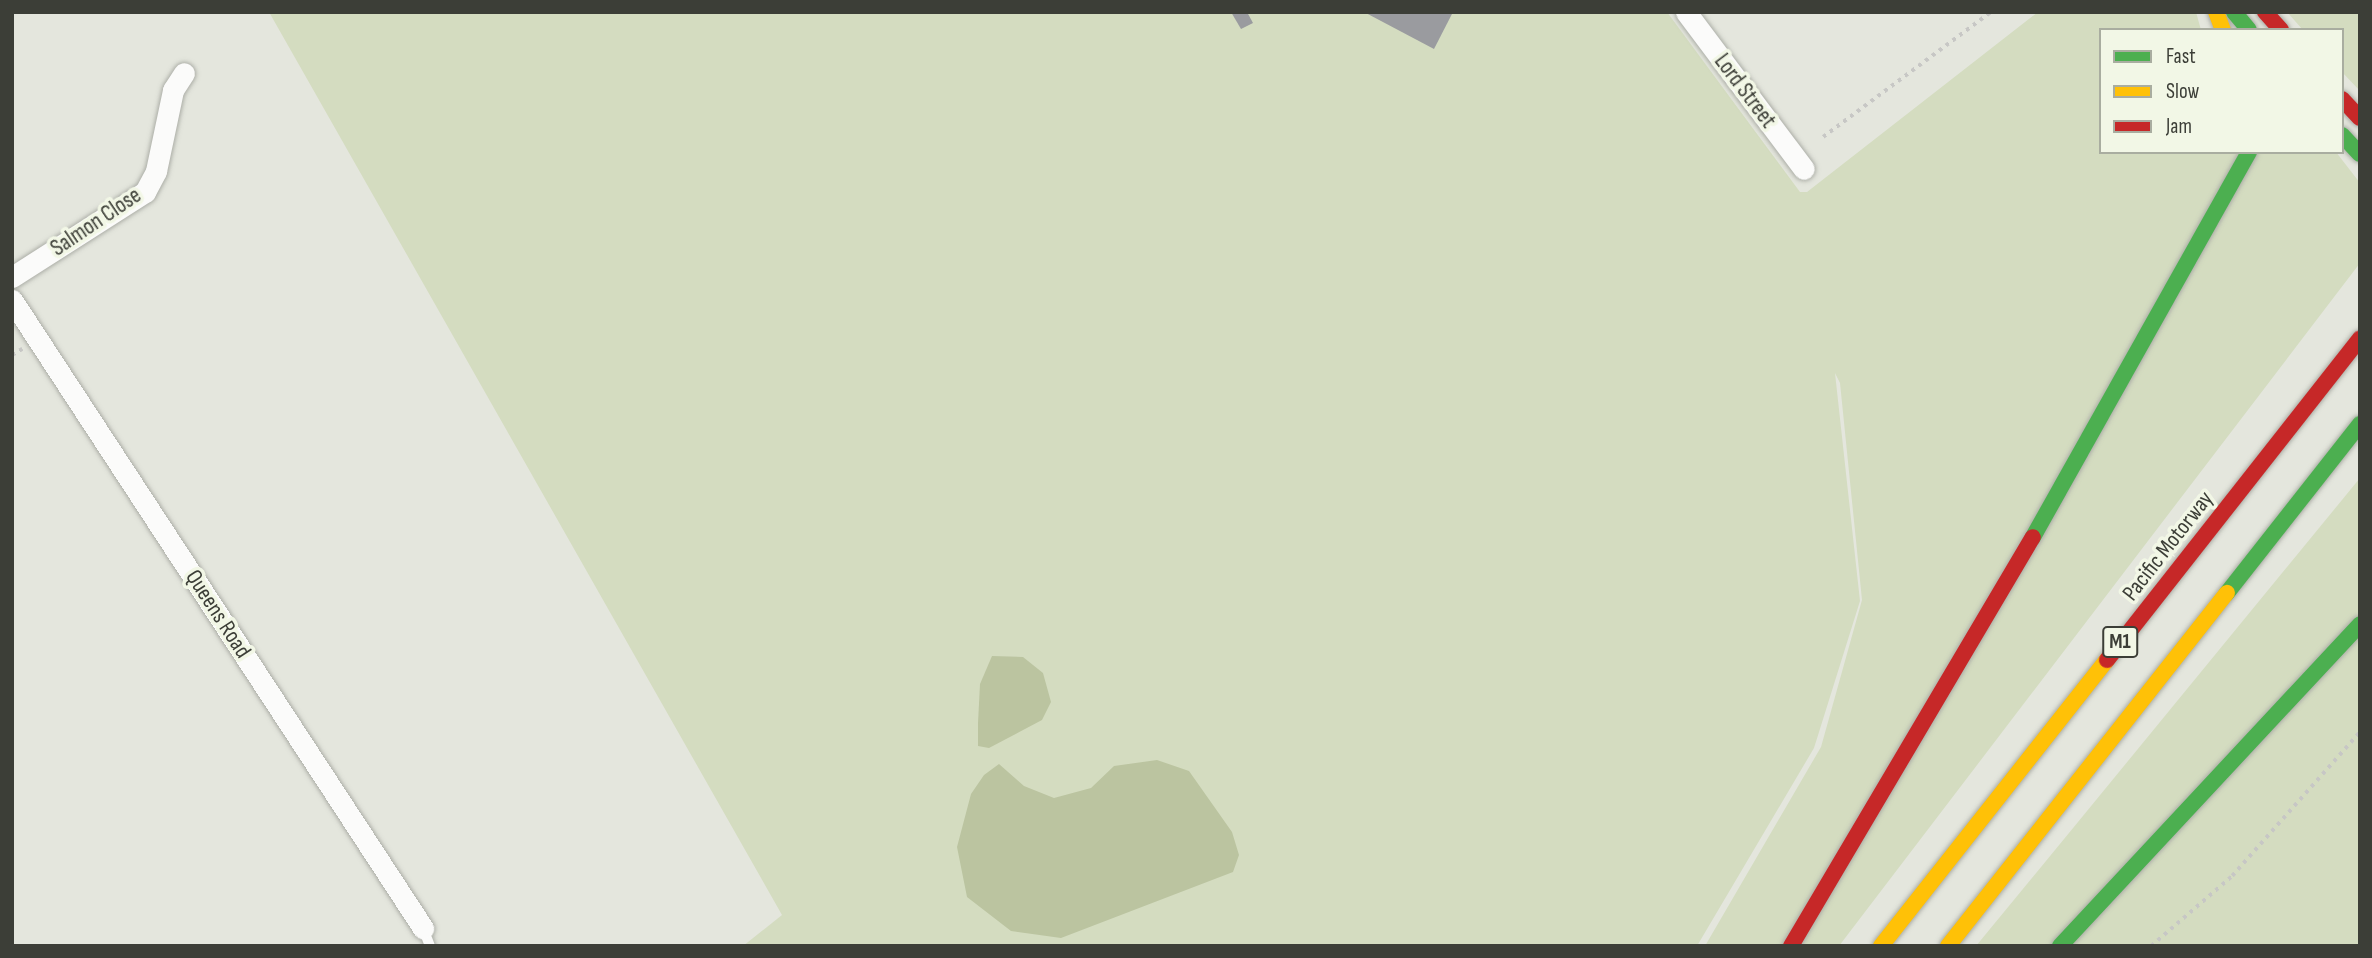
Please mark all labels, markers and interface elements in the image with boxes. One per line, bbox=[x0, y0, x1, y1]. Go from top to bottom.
legend bbox=[2099, 28, 2344, 154]
text: Fast bbox=[2166, 44, 2196, 69]
street label: Lord Street bbox=[1708, 48, 1782, 134]
text: Slow bbox=[2166, 79, 2199, 104]
text: Jam bbox=[2166, 114, 2192, 139]
street label: Salmon Close bbox=[45, 182, 147, 262]
street label: Pacific Motorway bbox=[2117, 486, 2219, 606]
street label: Queens Road bbox=[179, 565, 257, 663]
road number: M1 bbox=[2101, 624, 2139, 660]

